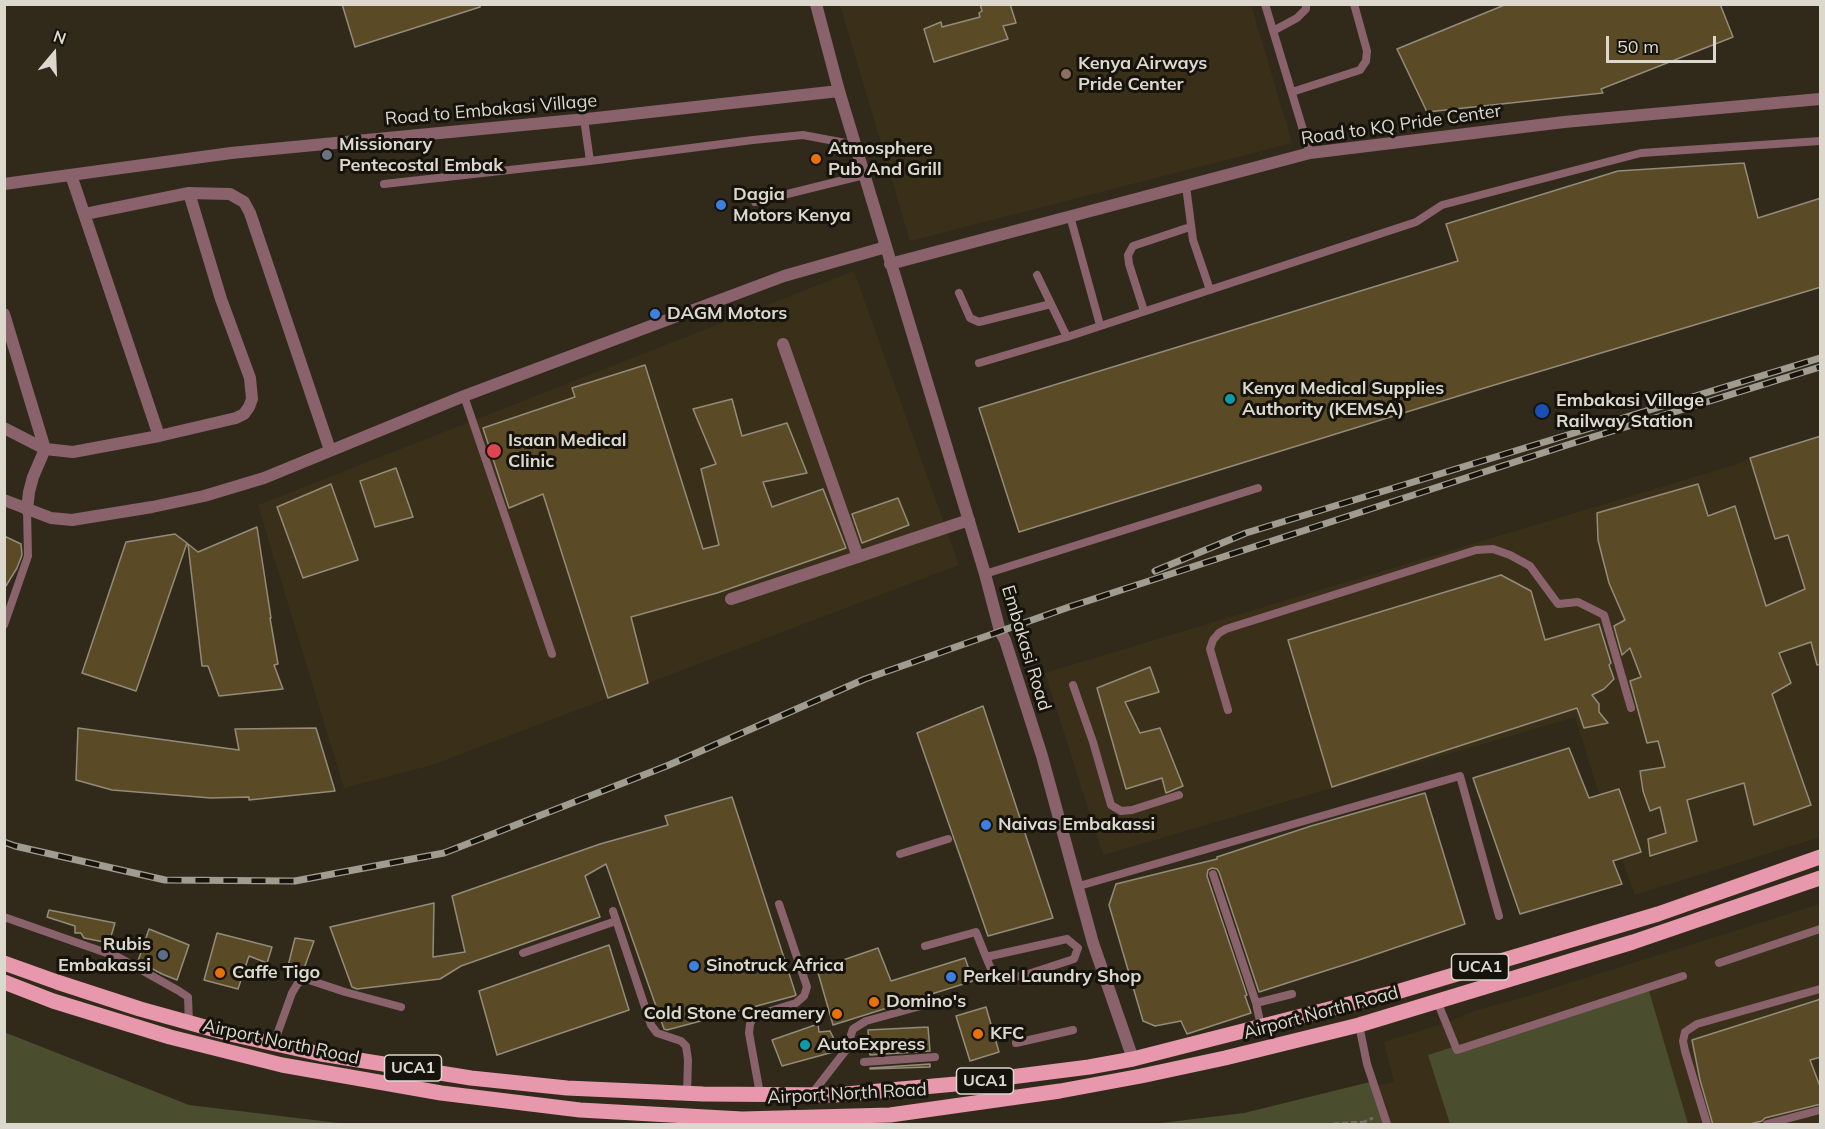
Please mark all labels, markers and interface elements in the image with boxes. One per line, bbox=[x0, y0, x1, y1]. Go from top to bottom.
north arrow bbox=[24, 24, 84, 84]
scale bar bbox=[1609, 24, 1718, 62]
text: N bbox=[51, 26, 69, 48]
text: 50 m bbox=[1617, 35, 1659, 58]
place label: Kenya Airways Pride Center bbox=[1078, 53, 1207, 96]
marker: Kenya Airways Pride Center bbox=[1059, 67, 1073, 81]
street label: Road to Embakasi Village bbox=[384, 90, 598, 130]
street label: Road to KQ Pride Center bbox=[1300, 100, 1502, 150]
place label: Missionary Pentecostal Embak bbox=[339, 134, 503, 176]
place label: Atmosphere Pub And Grill bbox=[828, 138, 942, 180]
marker: Missionary Pentecostal Embak bbox=[320, 148, 334, 162]
marker: Atmosphere Pub And Grill bbox=[809, 152, 823, 166]
place label: Dagia Motors Kenya bbox=[733, 184, 851, 226]
marker: Dagia Motors Kenya bbox=[714, 198, 728, 212]
place label: DAGM Motors bbox=[667, 303, 787, 325]
marker: DAGM Motors bbox=[648, 307, 662, 321]
place label: Kenya Medical Supplies Authority (KEMSA) bbox=[1242, 378, 1444, 420]
place label: Embakasi Village Railway Station bbox=[1556, 390, 1704, 432]
marker: Kenya Medical Supplies Authority (KEMSA) bbox=[1223, 392, 1237, 406]
marker: Embakasi Village Railway Station bbox=[1533, 402, 1551, 420]
place label: Isaan Medical Clinic bbox=[508, 430, 626, 472]
marker: Isaan Medical Clinic bbox=[485, 442, 503, 460]
street label: Embakasi Road bbox=[997, 583, 1055, 713]
place label: Naivas Embakassi bbox=[998, 814, 1155, 836]
marker: Naivas Embakassi bbox=[979, 818, 993, 832]
place label: Rubis Embakassi bbox=[58, 934, 151, 976]
marker: Rubis Embakassi bbox=[156, 948, 170, 962]
road number: UCA1 bbox=[1452, 954, 1508, 980]
place label: Sinotruck Africa bbox=[706, 955, 844, 977]
marker: Sinotruck Africa bbox=[687, 959, 701, 973]
place label: Caffe Tigo bbox=[232, 962, 320, 984]
marker: Caffe Tigo bbox=[213, 966, 227, 980]
place label: Perkel Laundry Shop bbox=[963, 966, 1141, 988]
marker: Perkel Laundry Shop bbox=[944, 970, 958, 984]
street label: Airport North Road bbox=[1241, 982, 1401, 1044]
place label: Domino's bbox=[886, 991, 966, 1013]
marker: Domino's bbox=[867, 995, 881, 1009]
place label: Cold Stone Creamery bbox=[644, 1003, 825, 1025]
marker: Cold Stone Creamery bbox=[830, 1007, 844, 1021]
street label: Airport North Road bbox=[201, 1015, 361, 1069]
place label: KFC bbox=[990, 1023, 1024, 1045]
marker: KFC bbox=[971, 1027, 985, 1041]
place label: AutoExpress bbox=[817, 1034, 925, 1056]
marker: AutoExpress bbox=[798, 1038, 812, 1052]
road number: UCA1 bbox=[384, 1055, 442, 1081]
road number: UCA1 bbox=[956, 1068, 1014, 1094]
street label: Airport North Road bbox=[767, 1079, 927, 1109]

